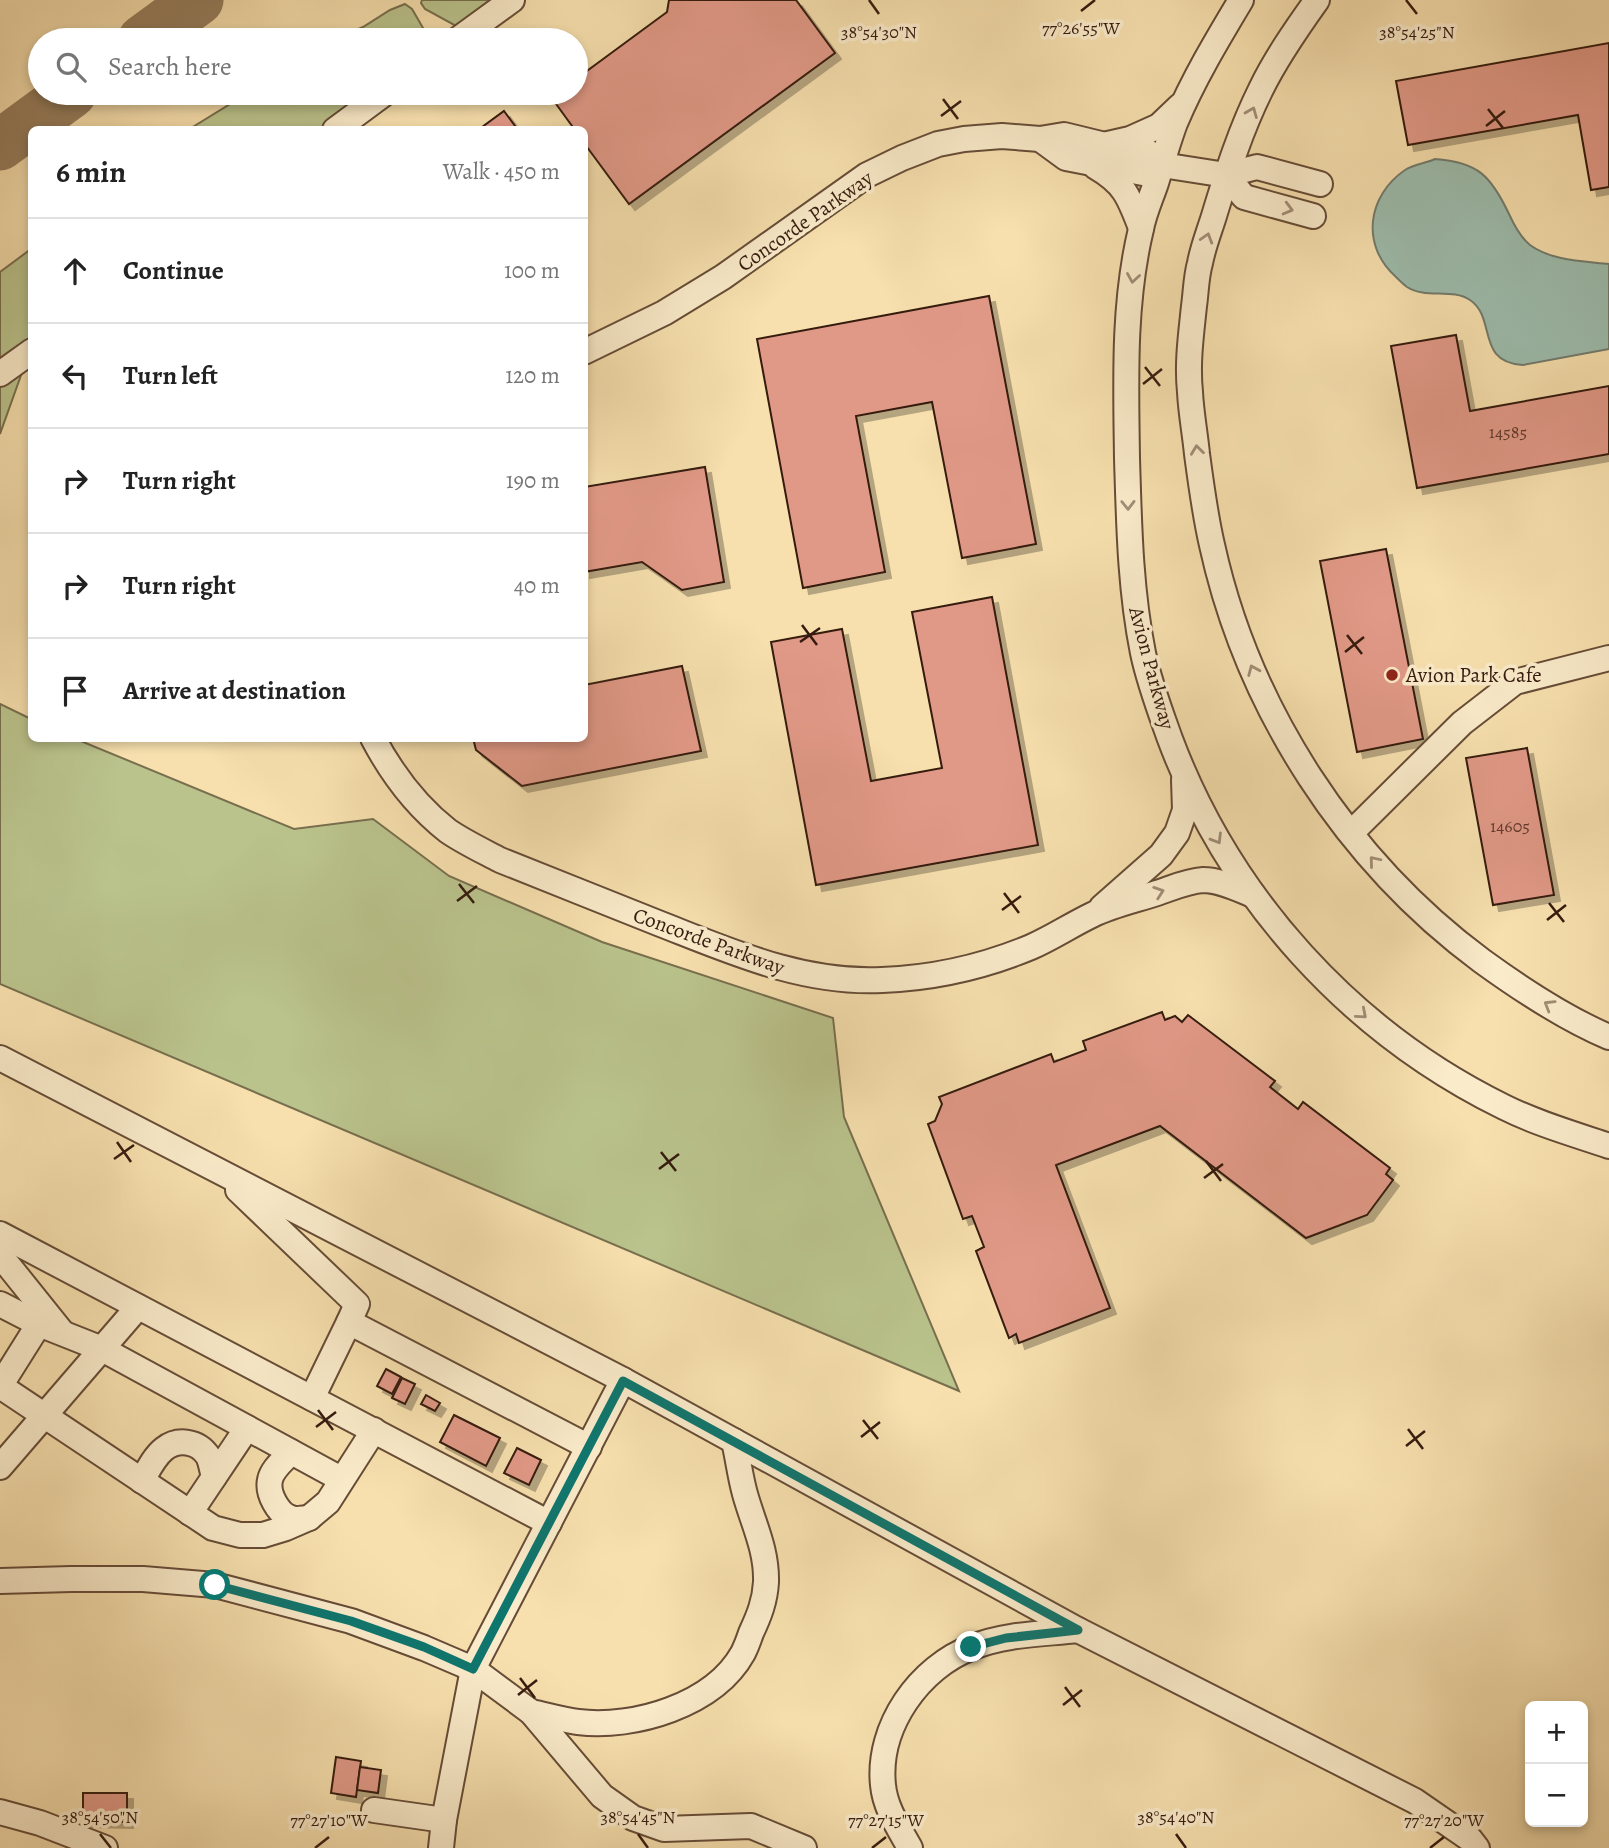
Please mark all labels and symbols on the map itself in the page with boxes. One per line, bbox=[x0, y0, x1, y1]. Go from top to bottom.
text: 77°26'55"W bbox=[1042, 16, 1120, 40]
text: 38°54'30"N bbox=[841, 20, 917, 44]
text: 38°54'25"N bbox=[1379, 20, 1455, 44]
one-way arrow bbox=[1243, 107, 1257, 119]
street label: Concorde Parkway bbox=[732, 164, 879, 278]
one-way arrow bbox=[1282, 201, 1294, 215]
one-way arrow bbox=[1199, 232, 1214, 244]
one-way arrow bbox=[1126, 272, 1141, 284]
house number: 14585 bbox=[1489, 420, 1527, 444]
one-way arrow bbox=[1189, 444, 1204, 456]
one-way arrow bbox=[1120, 501, 1136, 511]
street label: Avion Parkway bbox=[1122, 603, 1182, 733]
place label: Avion Park Cafe bbox=[1405, 661, 1542, 689]
one-way arrow bbox=[1247, 664, 1261, 677]
marker: Avion Park Cafe bbox=[1384, 667, 1400, 683]
house number: 14605 bbox=[1490, 814, 1530, 838]
one-way arrow bbox=[1209, 832, 1222, 845]
one-way arrow bbox=[1370, 856, 1382, 869]
one-way arrow bbox=[1152, 886, 1164, 900]
street label: Concorde Parkway bbox=[629, 901, 789, 982]
one-way arrow bbox=[1543, 1001, 1556, 1014]
one-way arrow bbox=[1353, 1006, 1366, 1018]
route start bbox=[199, 1569, 230, 1600]
route end bbox=[955, 1631, 986, 1662]
text: 38°54'50"N bbox=[62, 1805, 138, 1829]
text: 38°54'45"N bbox=[601, 1805, 676, 1829]
text: 38°54'40"N bbox=[1138, 1805, 1214, 1829]
text: 77°27'10"W bbox=[290, 1808, 368, 1832]
text: 77°27'15"W bbox=[848, 1808, 924, 1832]
text: 77°27'20"W bbox=[1404, 1808, 1484, 1832]

